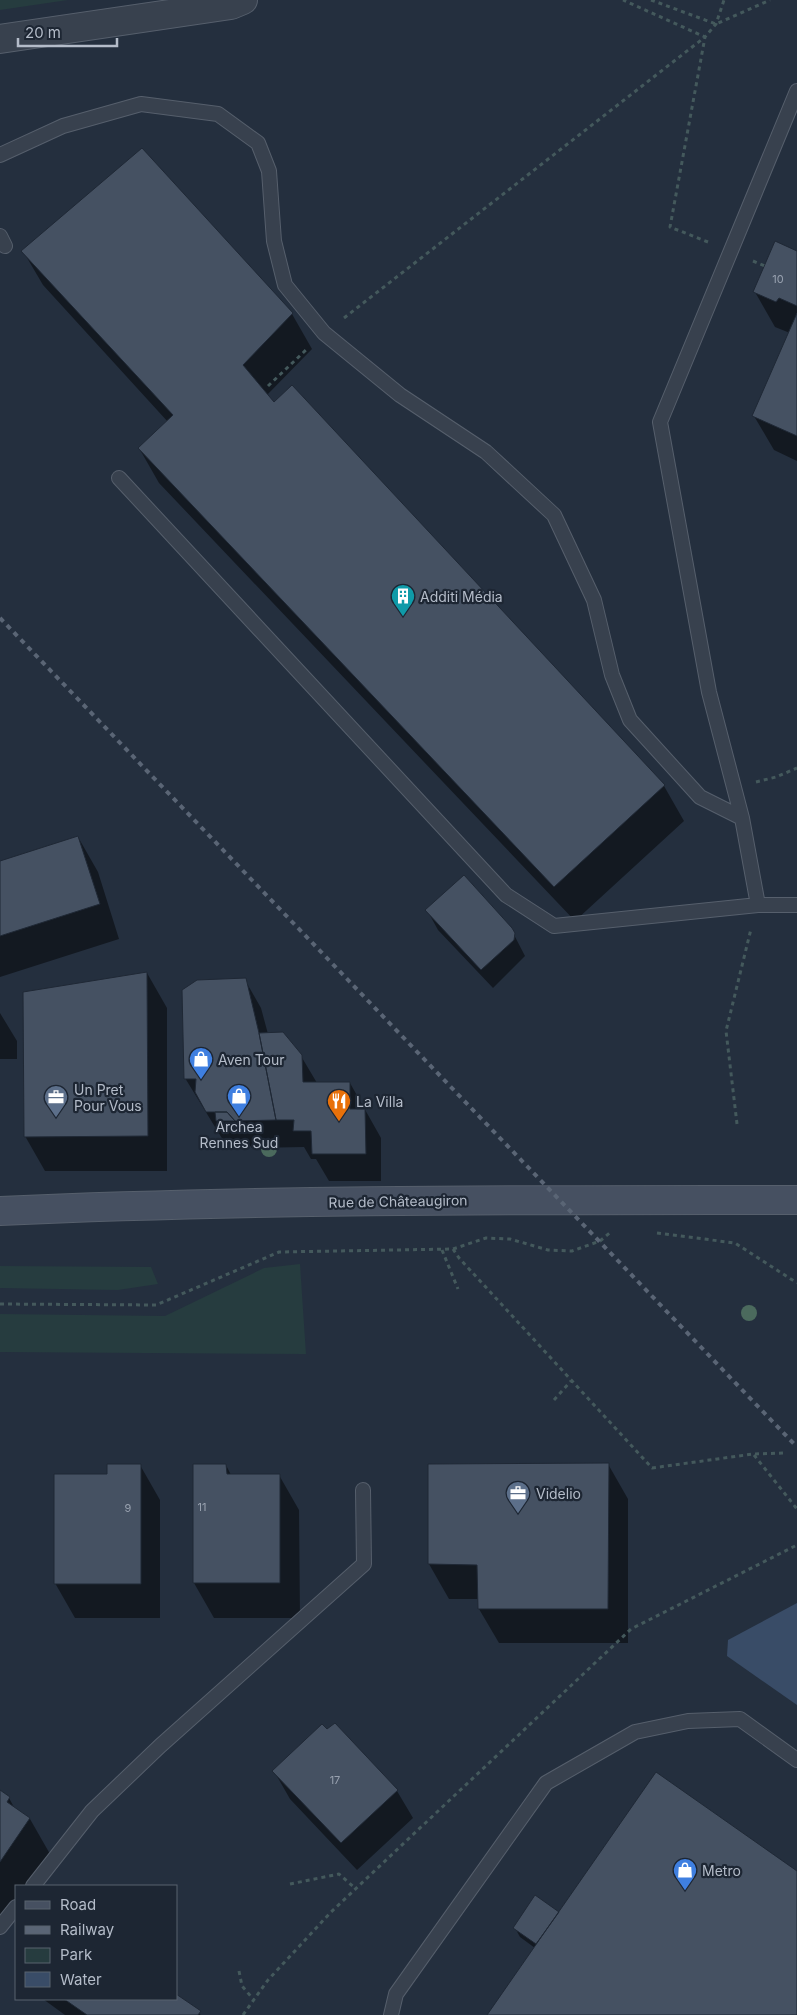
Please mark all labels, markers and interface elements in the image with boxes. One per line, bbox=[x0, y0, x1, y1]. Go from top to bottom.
scale bar bbox=[18, 15, 116, 47]
text: 20 m bbox=[25, 23, 61, 42]
house number: 10 bbox=[772, 272, 784, 286]
building icon: Additi Média bbox=[390, 583, 416, 617]
place label: Additi Média bbox=[420, 588, 503, 605]
shop icon: Aven Tour bbox=[188, 1046, 214, 1080]
place label: Aven Tour bbox=[218, 1051, 285, 1068]
place label: Un Pret Pour Vous bbox=[74, 1081, 142, 1114]
shop icon: Archea Rennes Sud bbox=[226, 1083, 252, 1117]
office icon: Un Pret Pour Vous bbox=[43, 1084, 69, 1118]
restaurant icon: La Villa bbox=[326, 1088, 352, 1122]
place label: La Villa bbox=[356, 1093, 403, 1110]
place label: Archea Rennes Sud bbox=[200, 1118, 278, 1151]
street label: Rue de Châteaugiron bbox=[328, 1191, 468, 1211]
office icon: Videlio bbox=[505, 1480, 531, 1514]
place label: Videlio bbox=[536, 1485, 581, 1502]
house number: 11 bbox=[198, 1500, 206, 1514]
house number: 9 bbox=[125, 1501, 132, 1515]
house number: 17 bbox=[330, 1773, 340, 1787]
shop icon: Metro bbox=[672, 1857, 698, 1891]
place label: Metro bbox=[702, 1862, 741, 1879]
legend bbox=[15, 1885, 178, 2000]
text: Road bbox=[60, 1895, 96, 1914]
text: Railway bbox=[60, 1920, 115, 1939]
text: Park bbox=[60, 1945, 93, 1964]
text: Water bbox=[60, 1970, 102, 1989]

